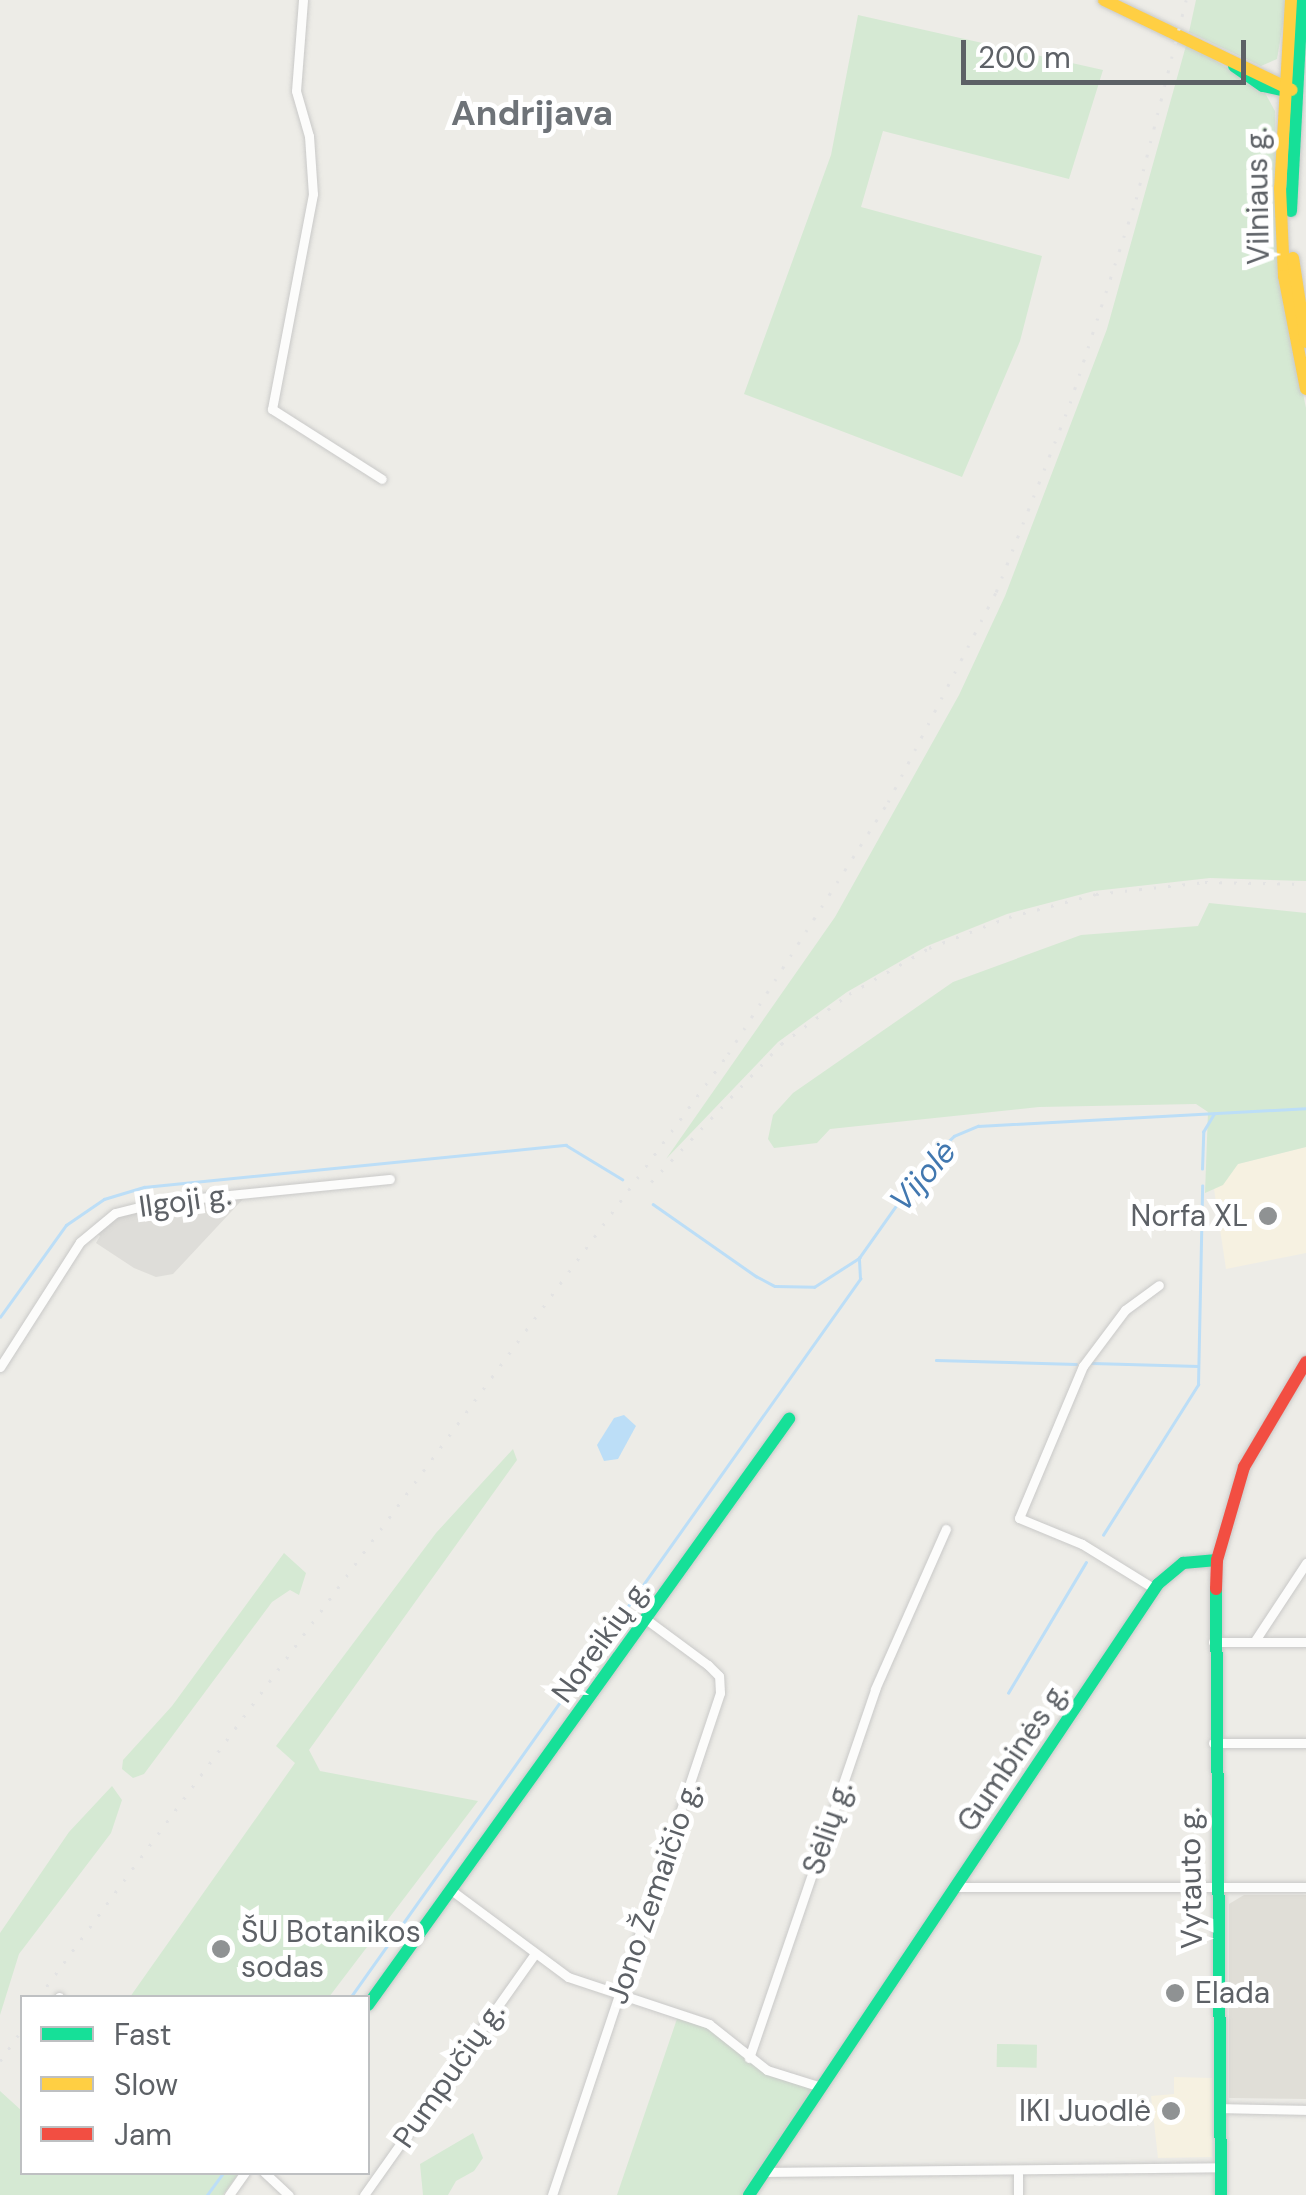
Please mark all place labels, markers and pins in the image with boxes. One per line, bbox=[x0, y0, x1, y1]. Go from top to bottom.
place label: Norfa XL bbox=[1131, 1198, 1248, 1234]
marker: Norfa XL bbox=[1257, 1205, 1279, 1227]
place label: ŠU Botanikos sodas bbox=[241, 1914, 421, 1984]
marker: ŠU Botanikos sodas bbox=[210, 1938, 232, 1960]
place label: Elada bbox=[1195, 1975, 1270, 2011]
marker: Elada bbox=[1164, 1982, 1186, 2004]
place label: IKI Juodlė bbox=[1019, 2093, 1151, 2129]
marker: IKI Juodlė bbox=[1160, 2100, 1182, 2122]

